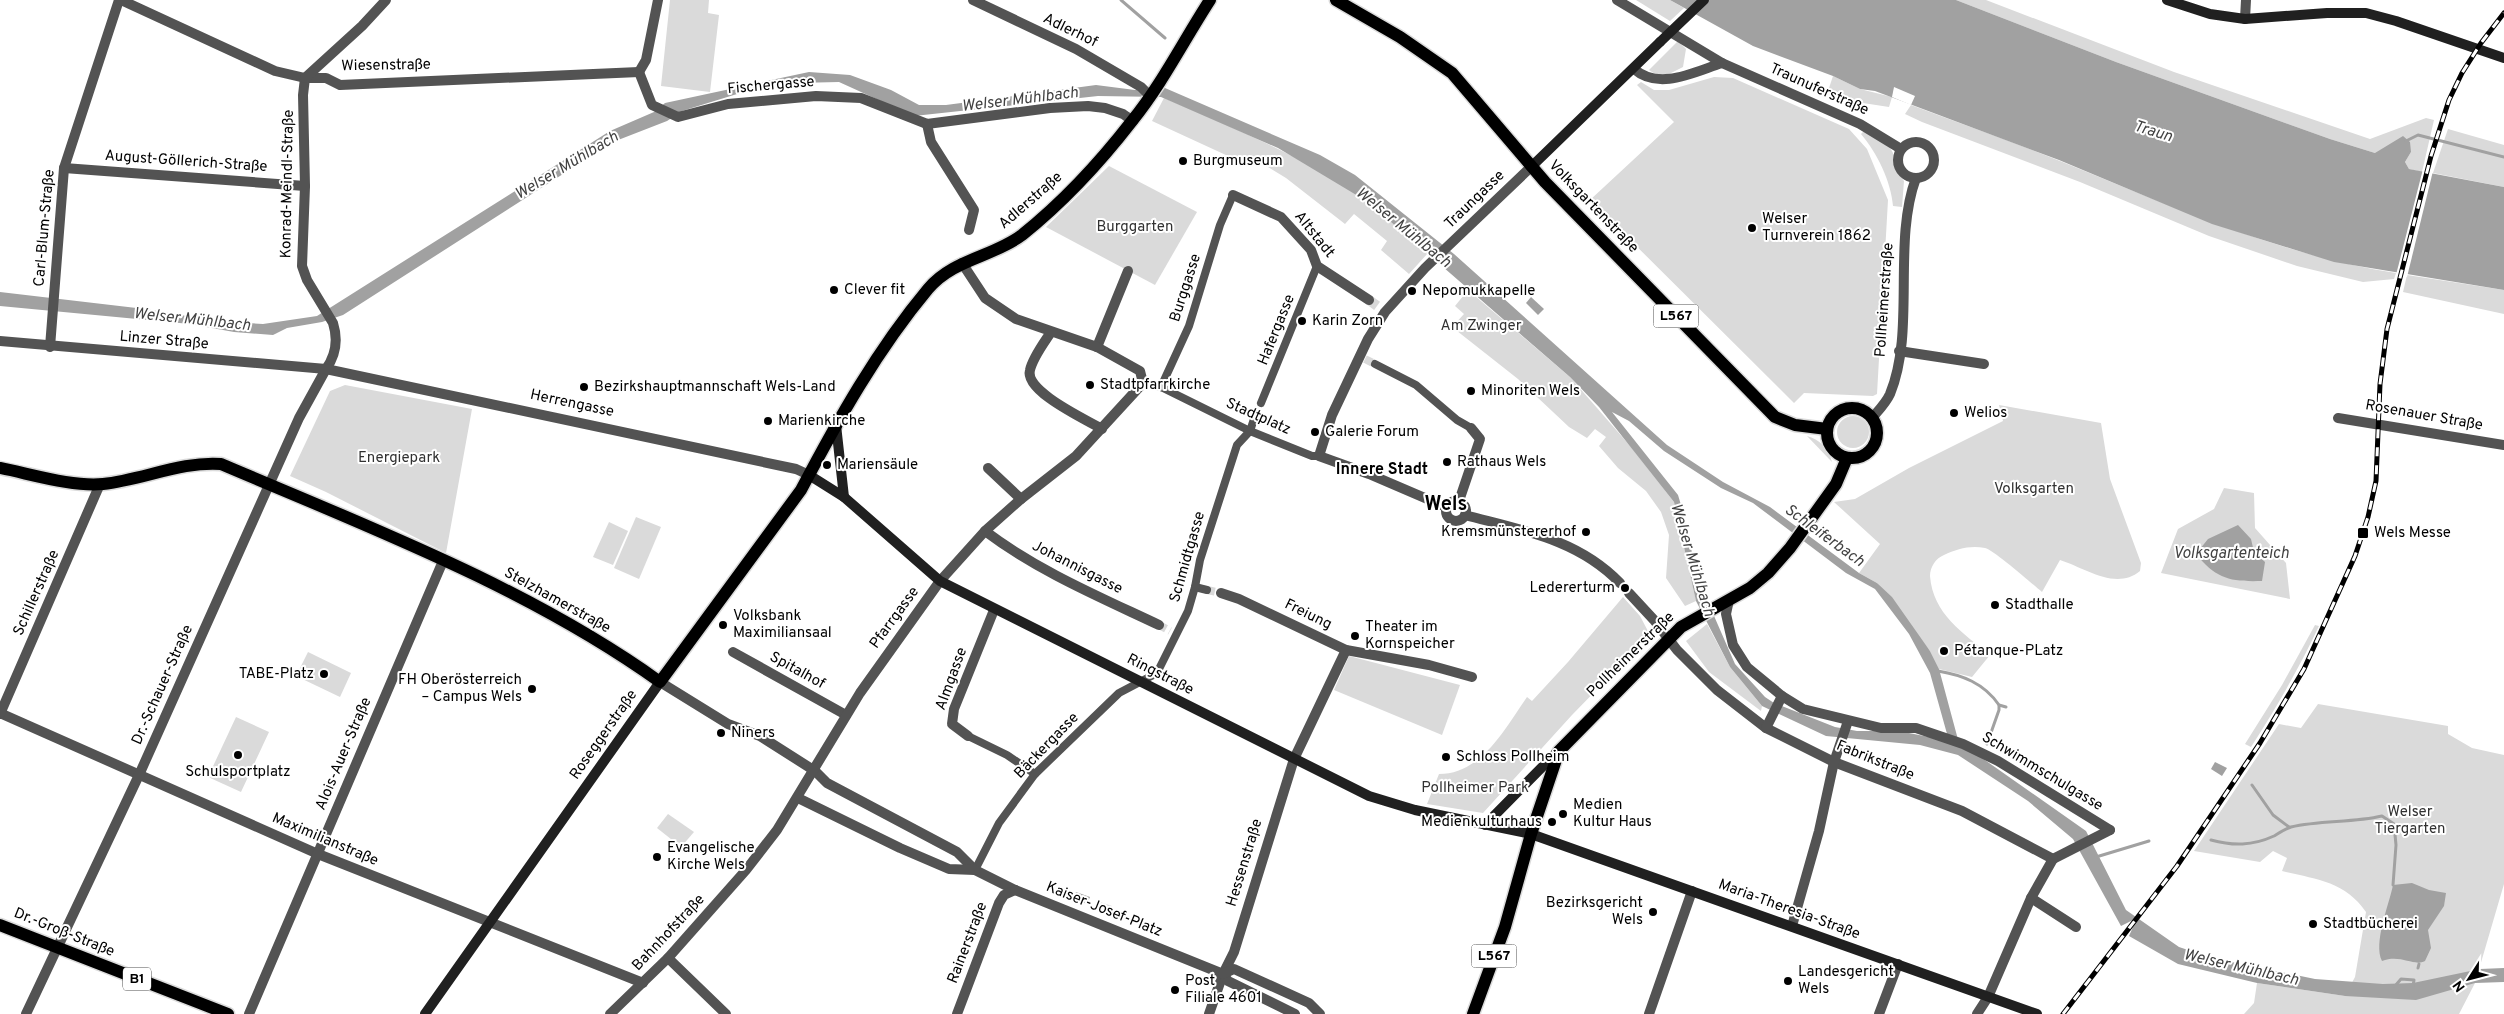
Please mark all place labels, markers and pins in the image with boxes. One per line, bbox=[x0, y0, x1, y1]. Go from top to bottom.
place label: Burgmuseum bbox=[1193, 152, 1283, 171]
marker: Burgmuseum bbox=[1177, 155, 1189, 167]
place label: Welser Turnverein 1862 bbox=[1762, 210, 1871, 246]
marker: Welser Turnverein 1862 bbox=[1746, 222, 1758, 234]
place label: Clever fit bbox=[844, 281, 905, 300]
place label: Nepomukkapelle bbox=[1422, 282, 1535, 301]
marker: Clever fit bbox=[828, 284, 840, 296]
marker: Nepomukkapelle bbox=[1406, 285, 1418, 297]
place label: Karin Zorn bbox=[1312, 312, 1383, 331]
marker: Karin Zorn bbox=[1296, 315, 1308, 327]
place label: Stadtpfarrkirche bbox=[1100, 376, 1210, 395]
place label: Bezirkshauptmannschaft Wels-Land bbox=[594, 378, 836, 397]
marker: Stadtpfarrkirche bbox=[1084, 379, 1096, 391]
marker: Bezirkshauptmannschaft Wels-Land bbox=[578, 381, 590, 393]
place label: Minoriten Wels bbox=[1481, 382, 1580, 401]
marker: Minoriten Wels bbox=[1465, 385, 1477, 397]
place label: Welios bbox=[1964, 404, 2007, 423]
marker: Welios bbox=[1948, 407, 1960, 419]
place label: Marienkirche bbox=[778, 412, 865, 431]
marker: Marienkirche bbox=[762, 415, 774, 427]
place label: Galerie Forum bbox=[1325, 423, 1419, 442]
marker: Galerie Forum bbox=[1309, 426, 1321, 438]
place label: Rathaus Wels bbox=[1457, 453, 1546, 472]
place label: Mariensäule bbox=[837, 456, 918, 475]
marker: Rathaus Wels bbox=[1441, 456, 1453, 468]
marker: Mariensäule bbox=[821, 459, 833, 471]
place label: Kremsmünstererhof bbox=[1441, 523, 1576, 542]
place label: Wels Messe bbox=[2374, 524, 2451, 543]
marker: Kremsmünstererhof bbox=[1580, 526, 1592, 538]
marker: Wels Messe bbox=[2356, 526, 2370, 540]
place label: Ledererturm bbox=[1530, 579, 1615, 598]
marker: Ledererturm bbox=[1619, 582, 1631, 594]
place label: Stadthalle bbox=[2005, 596, 2074, 615]
marker: Stadthalle bbox=[1989, 599, 2001, 611]
place label: Volksbank Maximiliansaal bbox=[733, 607, 832, 643]
place label: Theater im Kornspeicher bbox=[1365, 618, 1455, 654]
marker: Volksbank Maximiliansaal bbox=[717, 619, 729, 631]
marker: Theater im Kornspeicher bbox=[1349, 630, 1361, 642]
place label: Pétanque-PLatz bbox=[1954, 642, 2063, 661]
marker: Pétanque-PLatz bbox=[1938, 645, 1950, 657]
place label: TABE-Platz bbox=[239, 665, 314, 684]
marker: TABE-Platz bbox=[318, 668, 330, 680]
place label: FH Oberösterreich – Campus Wels bbox=[398, 671, 522, 707]
marker: FH Oberösterreich – Campus Wels bbox=[526, 683, 538, 695]
place label: Niners bbox=[731, 724, 775, 743]
marker: Niners bbox=[715, 727, 727, 739]
place label: Schloss Pollheim bbox=[1456, 748, 1569, 767]
marker: Schulsportplatz bbox=[232, 749, 244, 761]
marker: Schloss Pollheim bbox=[1440, 751, 1452, 763]
place label: Schulsportplatz bbox=[185, 763, 291, 782]
place label: Medien Kultur Haus bbox=[1573, 796, 1652, 832]
marker: Medien Kultur Haus bbox=[1557, 808, 1569, 820]
place label: Medienkulturhaus bbox=[1421, 813, 1542, 832]
marker: Medienkulturhaus bbox=[1546, 816, 1558, 828]
place label: Evangelische Kirche Wels bbox=[667, 839, 755, 875]
marker: Evangelische Kirche Wels bbox=[651, 851, 663, 863]
place label: Bezirksgericht Wels bbox=[1546, 894, 1643, 930]
marker: Bezirksgericht Wels bbox=[1647, 906, 1659, 918]
place label: Stadtbücherei bbox=[2323, 915, 2418, 934]
marker: Stadtbücherei bbox=[2307, 918, 2319, 930]
place label: Landesgericht Wels bbox=[1798, 963, 1894, 999]
place label: Post Filiale 4601 bbox=[1185, 972, 1262, 1008]
marker: Landesgericht Wels bbox=[1782, 975, 1794, 987]
marker: Post Filiale 4601 bbox=[1169, 984, 1181, 996]

